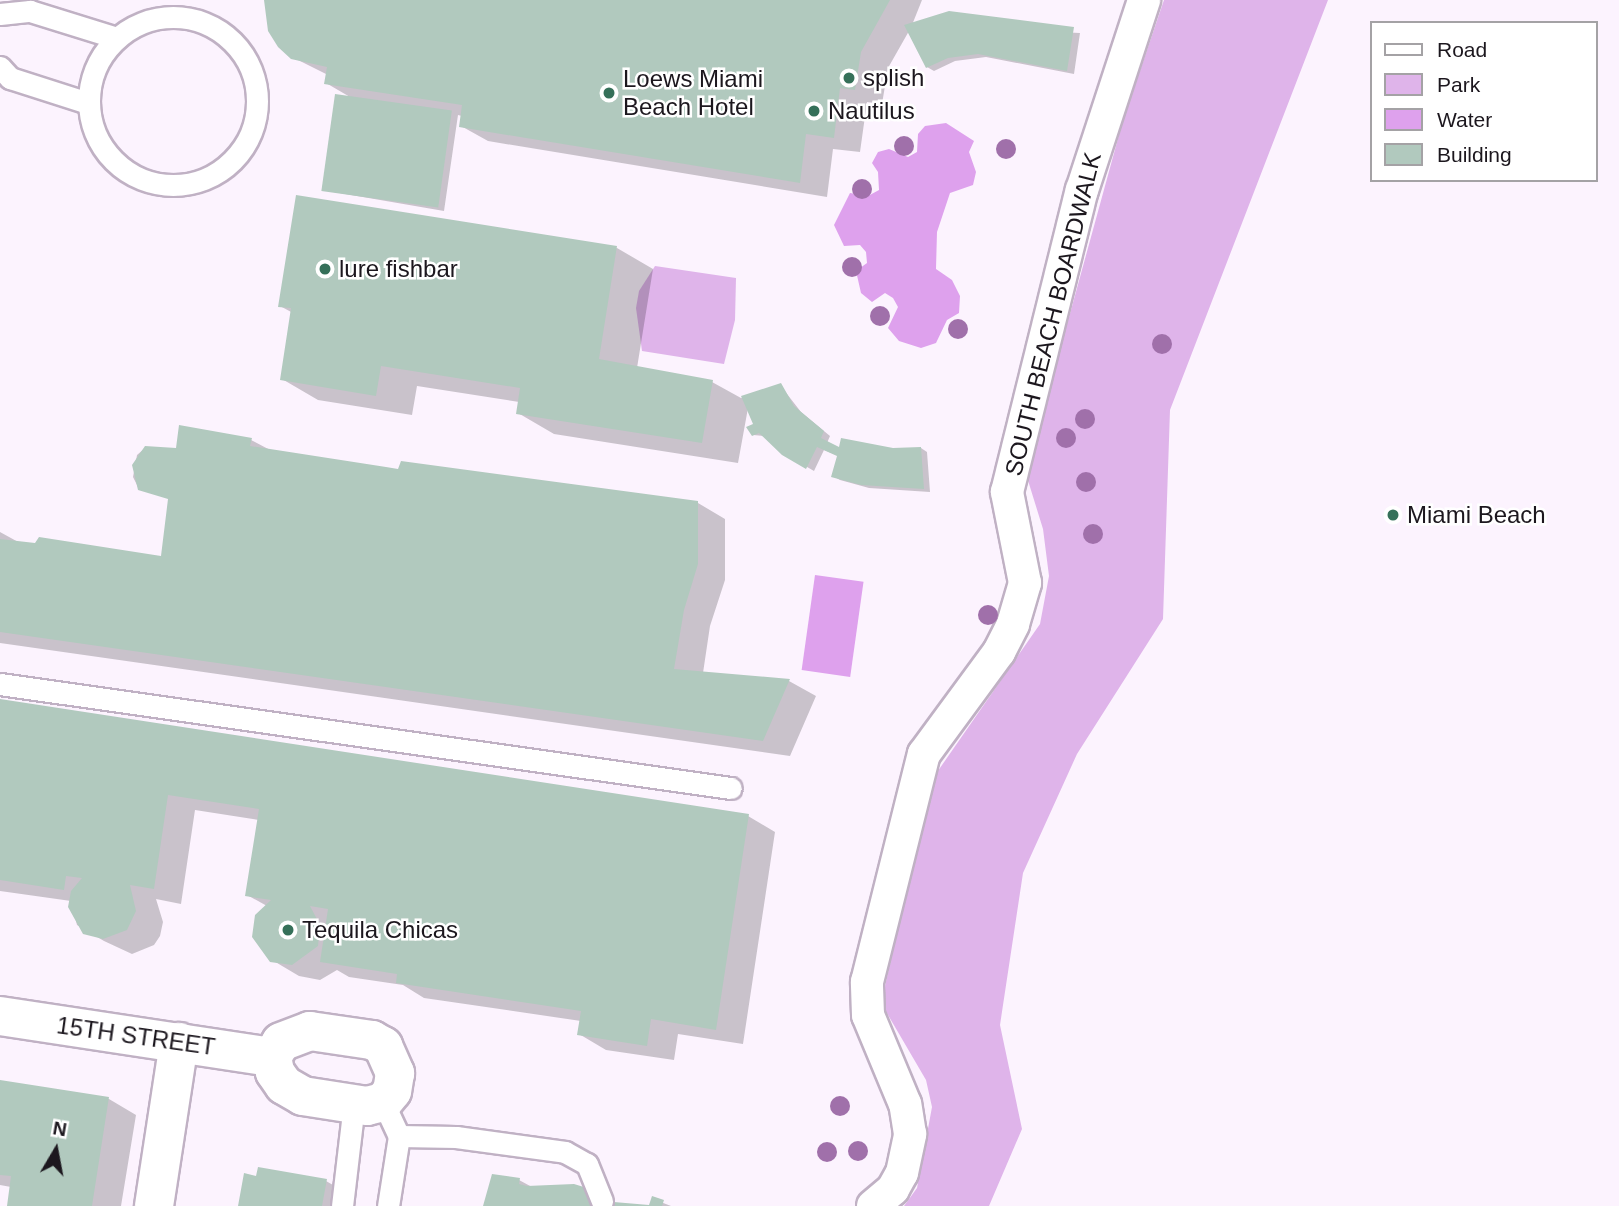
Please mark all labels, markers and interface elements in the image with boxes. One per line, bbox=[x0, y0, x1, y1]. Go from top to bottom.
legend bbox=[1370, 21, 1598, 182]
text: Road bbox=[1437, 38, 1487, 61]
place label: splish bbox=[863, 64, 924, 92]
place label: Loews Miami Beach Hotel bbox=[623, 65, 763, 121]
marker: splish bbox=[841, 70, 857, 86]
text: Park bbox=[1437, 73, 1480, 96]
marker: Loews Miami Beach Hotel bbox=[601, 85, 617, 101]
place label: Nautilus bbox=[828, 97, 915, 125]
marker: Nautilus bbox=[806, 103, 822, 119]
text: Water bbox=[1437, 108, 1492, 131]
text: Building bbox=[1437, 143, 1512, 166]
street label: SOUTH BEACH BOARDWALK bbox=[999, 149, 1107, 479]
place label: lure fishbar bbox=[339, 255, 458, 283]
marker: lure fishbar bbox=[317, 261, 333, 277]
place label: Miami Beach bbox=[1407, 501, 1546, 529]
marker: Miami Beach bbox=[1385, 507, 1401, 523]
place label: Tequila Chicas bbox=[302, 916, 458, 944]
marker: Tequila Chicas bbox=[280, 922, 296, 938]
street label: 15TH STREET bbox=[55, 1011, 217, 1061]
north arrow bbox=[21, 1115, 91, 1185]
text: N bbox=[51, 1117, 68, 1140]

